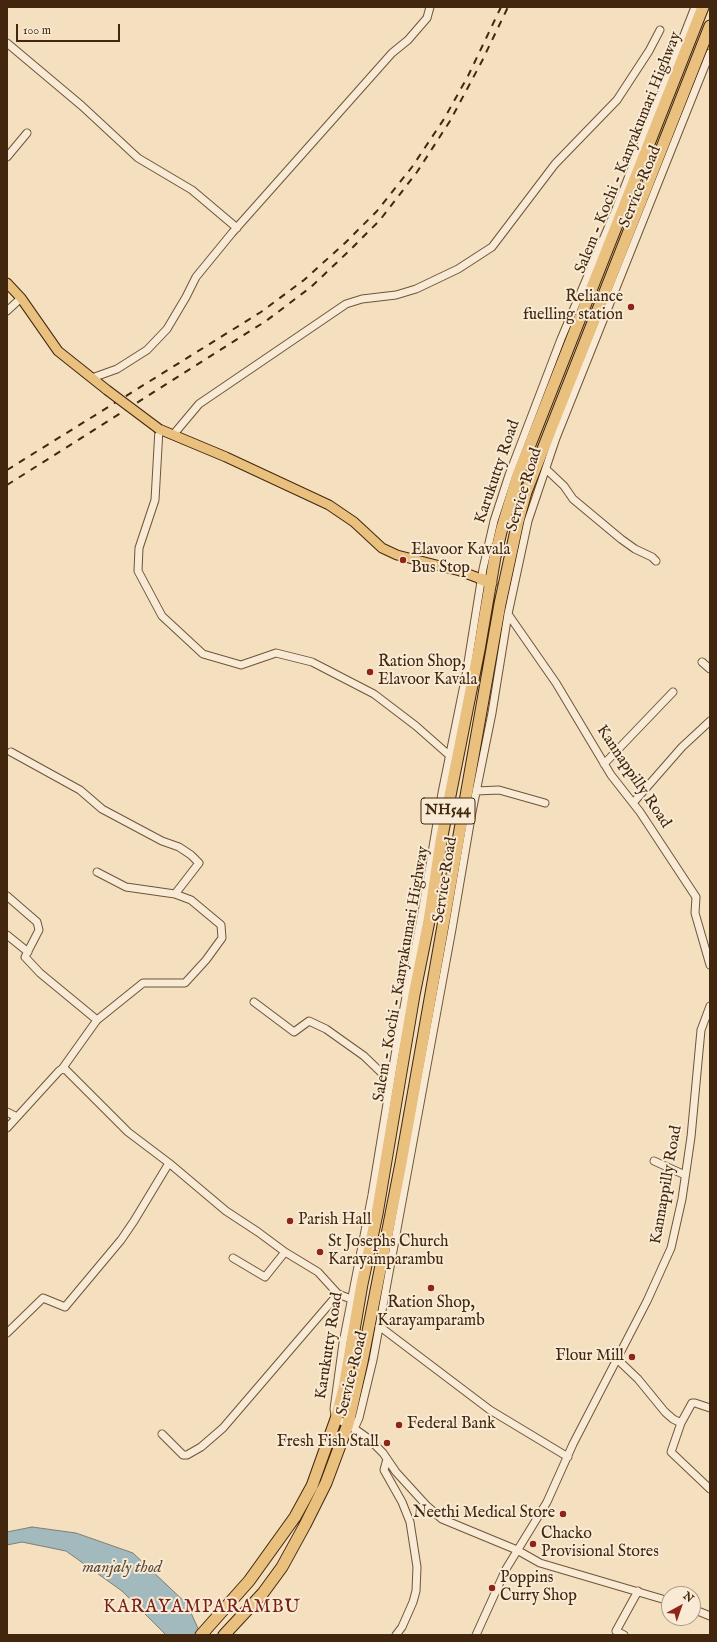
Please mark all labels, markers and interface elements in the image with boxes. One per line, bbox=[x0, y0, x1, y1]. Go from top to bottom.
scale bar bbox=[18, 16, 122, 42]
text: 100 m bbox=[23, 23, 51, 38]
street label: Salem - Kochi - Kanyakumari Highway bbox=[572, 29, 686, 277]
street label: Service Road bbox=[616, 143, 666, 231]
place label: Reliance fuelling station bbox=[523, 288, 623, 326]
marker: Reliance fuelling station bbox=[626, 302, 636, 312]
street label: Karukutty Road bbox=[471, 418, 525, 526]
street label: Service Road bbox=[503, 446, 547, 534]
place label: Elavoor Kavala Bus Stop bbox=[411, 541, 510, 579]
marker: Elavoor Kavala Bus Stop bbox=[398, 555, 408, 565]
place label: Ration Shop, Elavoor Kavala bbox=[378, 653, 477, 691]
marker: Ration Shop, Elavoor Kavala bbox=[365, 667, 375, 677]
street label: Kannappilly Road bbox=[591, 722, 675, 832]
road number: NH544 bbox=[421, 798, 475, 824]
street label: Service Road bbox=[430, 836, 462, 924]
street label: Salem - Kochi - Kanyakumari Highway bbox=[370, 845, 434, 1103]
street label: Kannappilly Road bbox=[647, 1124, 687, 1246]
place label: Parish Hall bbox=[298, 1211, 371, 1231]
marker: Parish Hall bbox=[285, 1216, 295, 1226]
place label: St Josephs Church Karayamparambu bbox=[328, 1233, 449, 1271]
marker: St Josephs Church Karayamparambu bbox=[315, 1247, 325, 1257]
marker: Ration Shop, Karayamparamb bbox=[426, 1283, 436, 1293]
street label: Karukutty Road bbox=[312, 1291, 348, 1401]
place label: Ration Shop, Karayamparamb bbox=[377, 1294, 485, 1332]
street label: Service Road bbox=[333, 1330, 373, 1418]
place label: Flour Mill bbox=[555, 1347, 624, 1367]
marker: Flour Mill bbox=[627, 1352, 637, 1362]
place label: Federal Bank bbox=[407, 1415, 496, 1435]
marker: Federal Bank bbox=[394, 1420, 404, 1430]
place label: Fresh Fish Stall bbox=[277, 1433, 379, 1453]
marker: Fresh Fish Stall bbox=[382, 1438, 392, 1448]
place label: Neethi Medical Store bbox=[413, 1504, 555, 1524]
marker: Neethi Medical Store bbox=[558, 1509, 568, 1519]
place label: Chacko Provisional Stores bbox=[541, 1525, 659, 1563]
marker: Chacko Provisional Stores bbox=[528, 1539, 538, 1549]
water label: manjaly thod bbox=[82, 1559, 162, 1579]
place label: Poppins Curry Shop bbox=[500, 1569, 577, 1607]
marker: Poppins Curry Shop bbox=[487, 1583, 497, 1593]
north arrow bbox=[661, 1586, 701, 1626]
text: N bbox=[680, 1589, 696, 1606]
district label: KARAYAMPARAMBU bbox=[103, 1597, 301, 1619]

